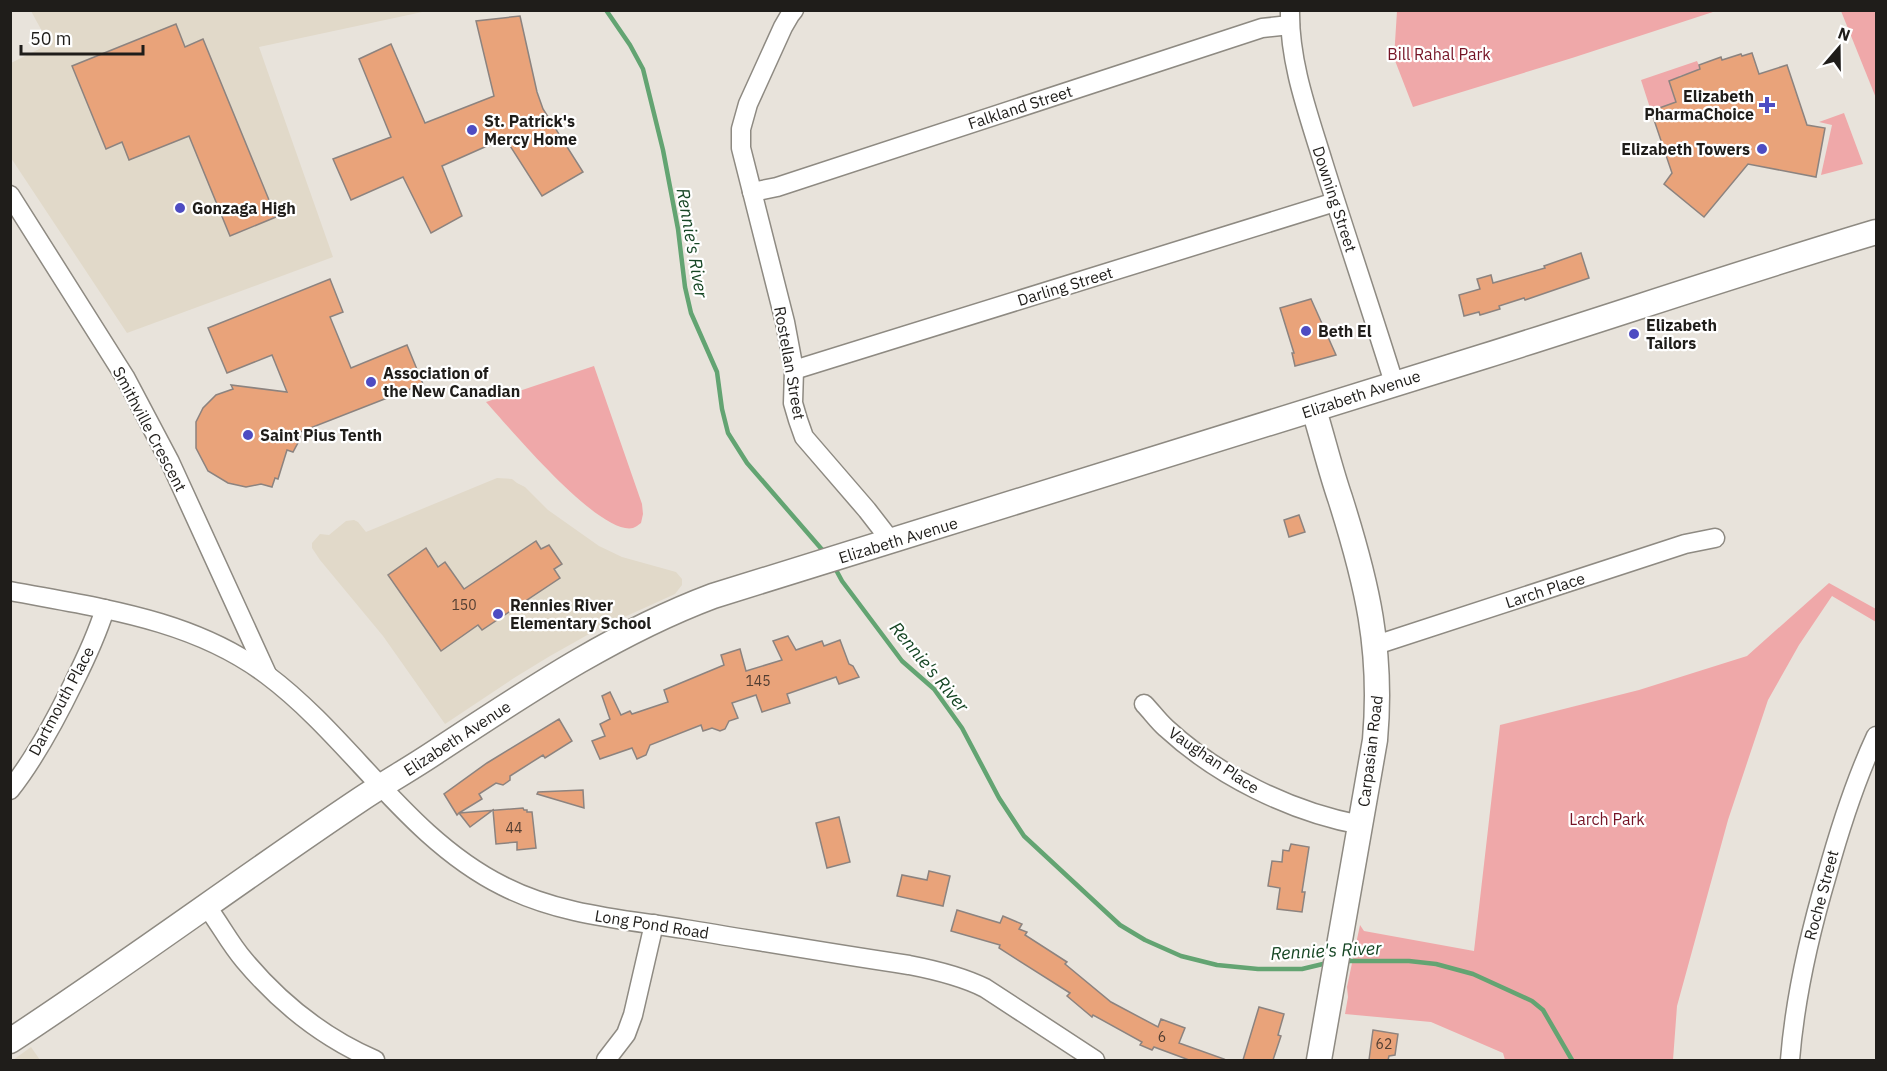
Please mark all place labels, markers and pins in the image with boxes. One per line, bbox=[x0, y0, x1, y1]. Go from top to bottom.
place label: Elizabeth PharmaChoice bbox=[1644, 86, 1754, 124]
marker: Elizabeth PharmaChoice bbox=[1758, 96, 1776, 114]
place label: St. Patrick's Mercy Home bbox=[484, 111, 577, 149]
marker: St. Patrick's Mercy Home bbox=[465, 123, 479, 137]
place label: Elizabeth Towers bbox=[1621, 139, 1750, 159]
marker: Elizabeth Towers bbox=[1755, 142, 1769, 156]
place label: Gonzaga High bbox=[192, 198, 296, 218]
marker: Gonzaga High bbox=[173, 201, 187, 215]
place label: Elizabeth Tailors bbox=[1646, 315, 1717, 353]
place label: Beth El bbox=[1318, 321, 1372, 341]
marker: Beth El bbox=[1299, 324, 1313, 338]
marker: Elizabeth Tailors bbox=[1627, 327, 1641, 341]
place label: Association of the New Canadian bbox=[383, 363, 520, 401]
marker: Association of the New Canadian bbox=[364, 375, 378, 389]
place label: Saint Pius Tenth bbox=[260, 425, 382, 445]
marker: Saint Pius Tenth bbox=[241, 428, 255, 442]
place label: Rennies River Elementary School bbox=[510, 595, 651, 633]
marker: Rennies River Elementary School bbox=[491, 607, 505, 621]

